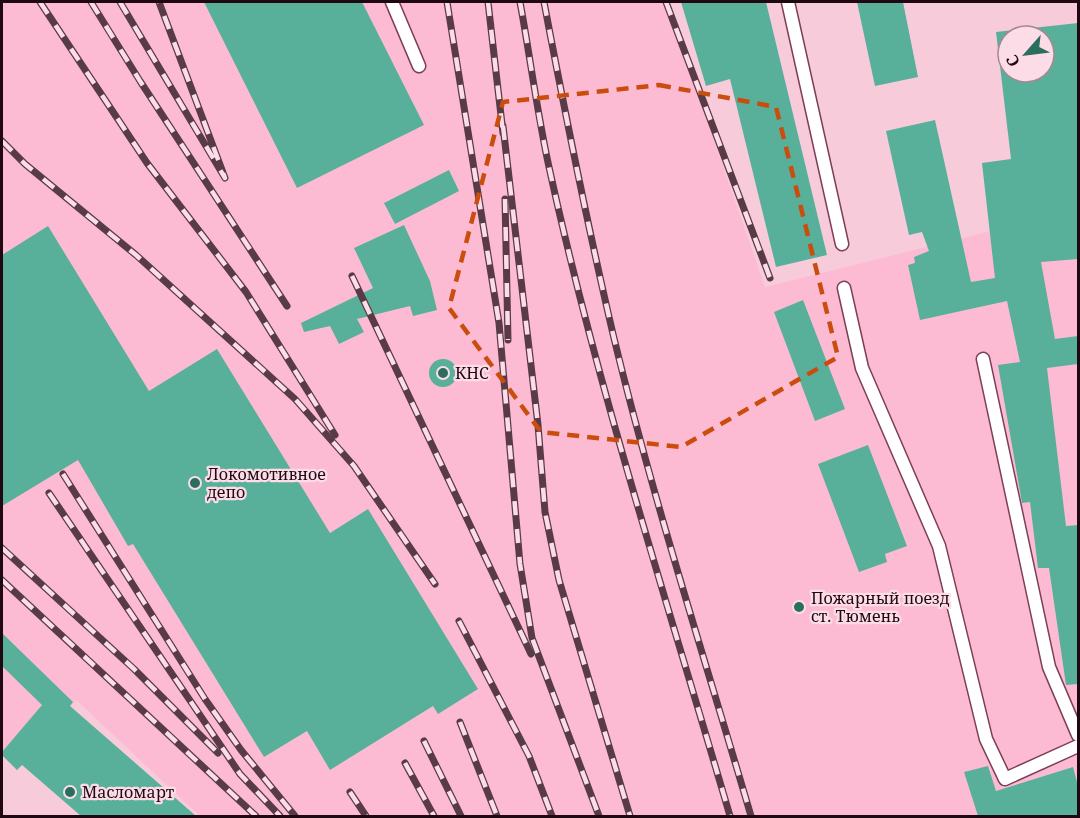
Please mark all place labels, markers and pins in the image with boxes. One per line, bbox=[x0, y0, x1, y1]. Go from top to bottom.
place label: КНС bbox=[455, 362, 489, 384]
marker: КНС bbox=[436, 366, 450, 380]
place label: Локомотивное депо bbox=[207, 463, 326, 503]
marker: Локомотивное депо bbox=[188, 476, 202, 490]
place label: Пожарный поезд ст. Тюмень bbox=[811, 587, 950, 627]
marker: Пожарный поезд ст. Тюмень bbox=[792, 600, 806, 614]
place label: Масломарт bbox=[82, 781, 175, 803]
marker: Масломарт bbox=[63, 785, 77, 799]

